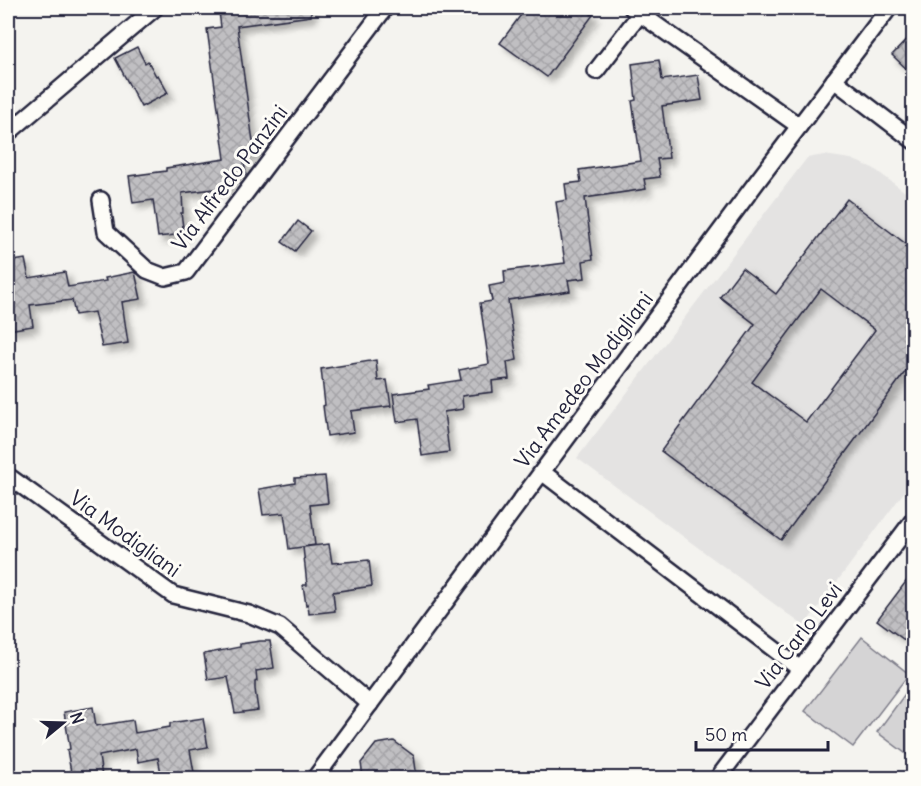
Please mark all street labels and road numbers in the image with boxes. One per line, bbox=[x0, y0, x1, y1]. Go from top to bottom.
street label: Via Alfredo Panzini bbox=[166, 99, 293, 256]
street label: Via Amedeo Modigliani bbox=[508, 286, 659, 473]
street label: Via Modigliani bbox=[65, 484, 186, 583]
street label: Via Carlo Levi bbox=[749, 577, 848, 695]

